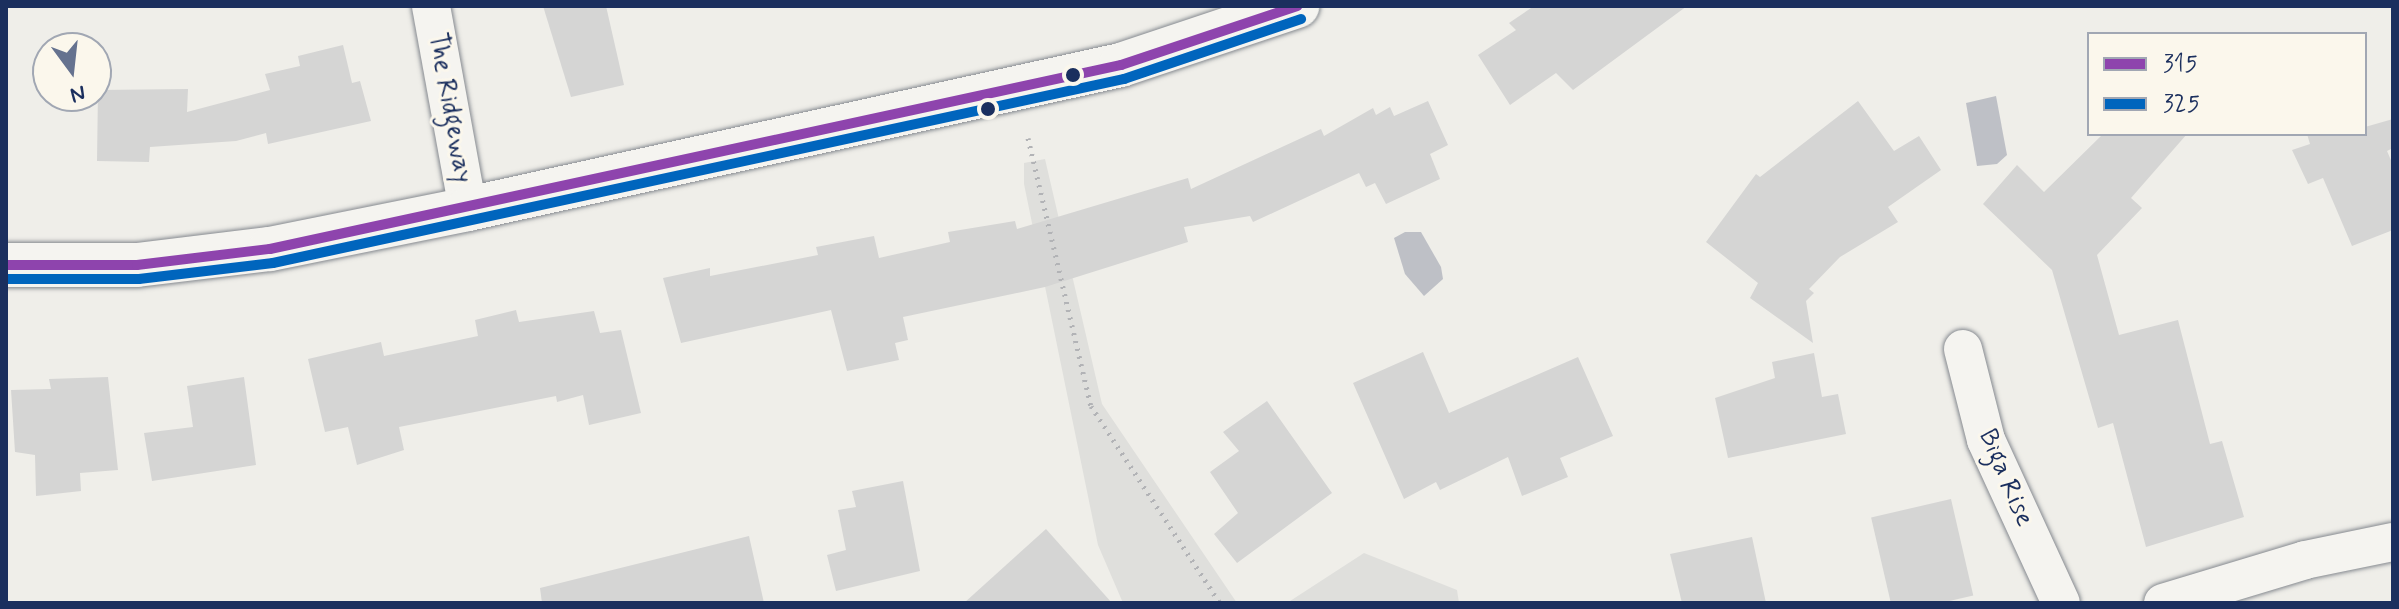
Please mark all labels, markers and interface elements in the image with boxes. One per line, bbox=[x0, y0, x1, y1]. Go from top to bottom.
street label: The Ridgeway bbox=[420, 30, 478, 186]
north arrow bbox=[32, 32, 112, 112]
legend bbox=[2087, 32, 2367, 136]
text: 315 bbox=[2163, 49, 2198, 80]
unlabelled marker bbox=[1065, 67, 1081, 83]
text: N bbox=[67, 78, 88, 109]
text: 325 bbox=[2163, 89, 2200, 120]
unlabelled marker bbox=[980, 101, 996, 117]
street label: Biga Rise bbox=[1971, 427, 2039, 529]

